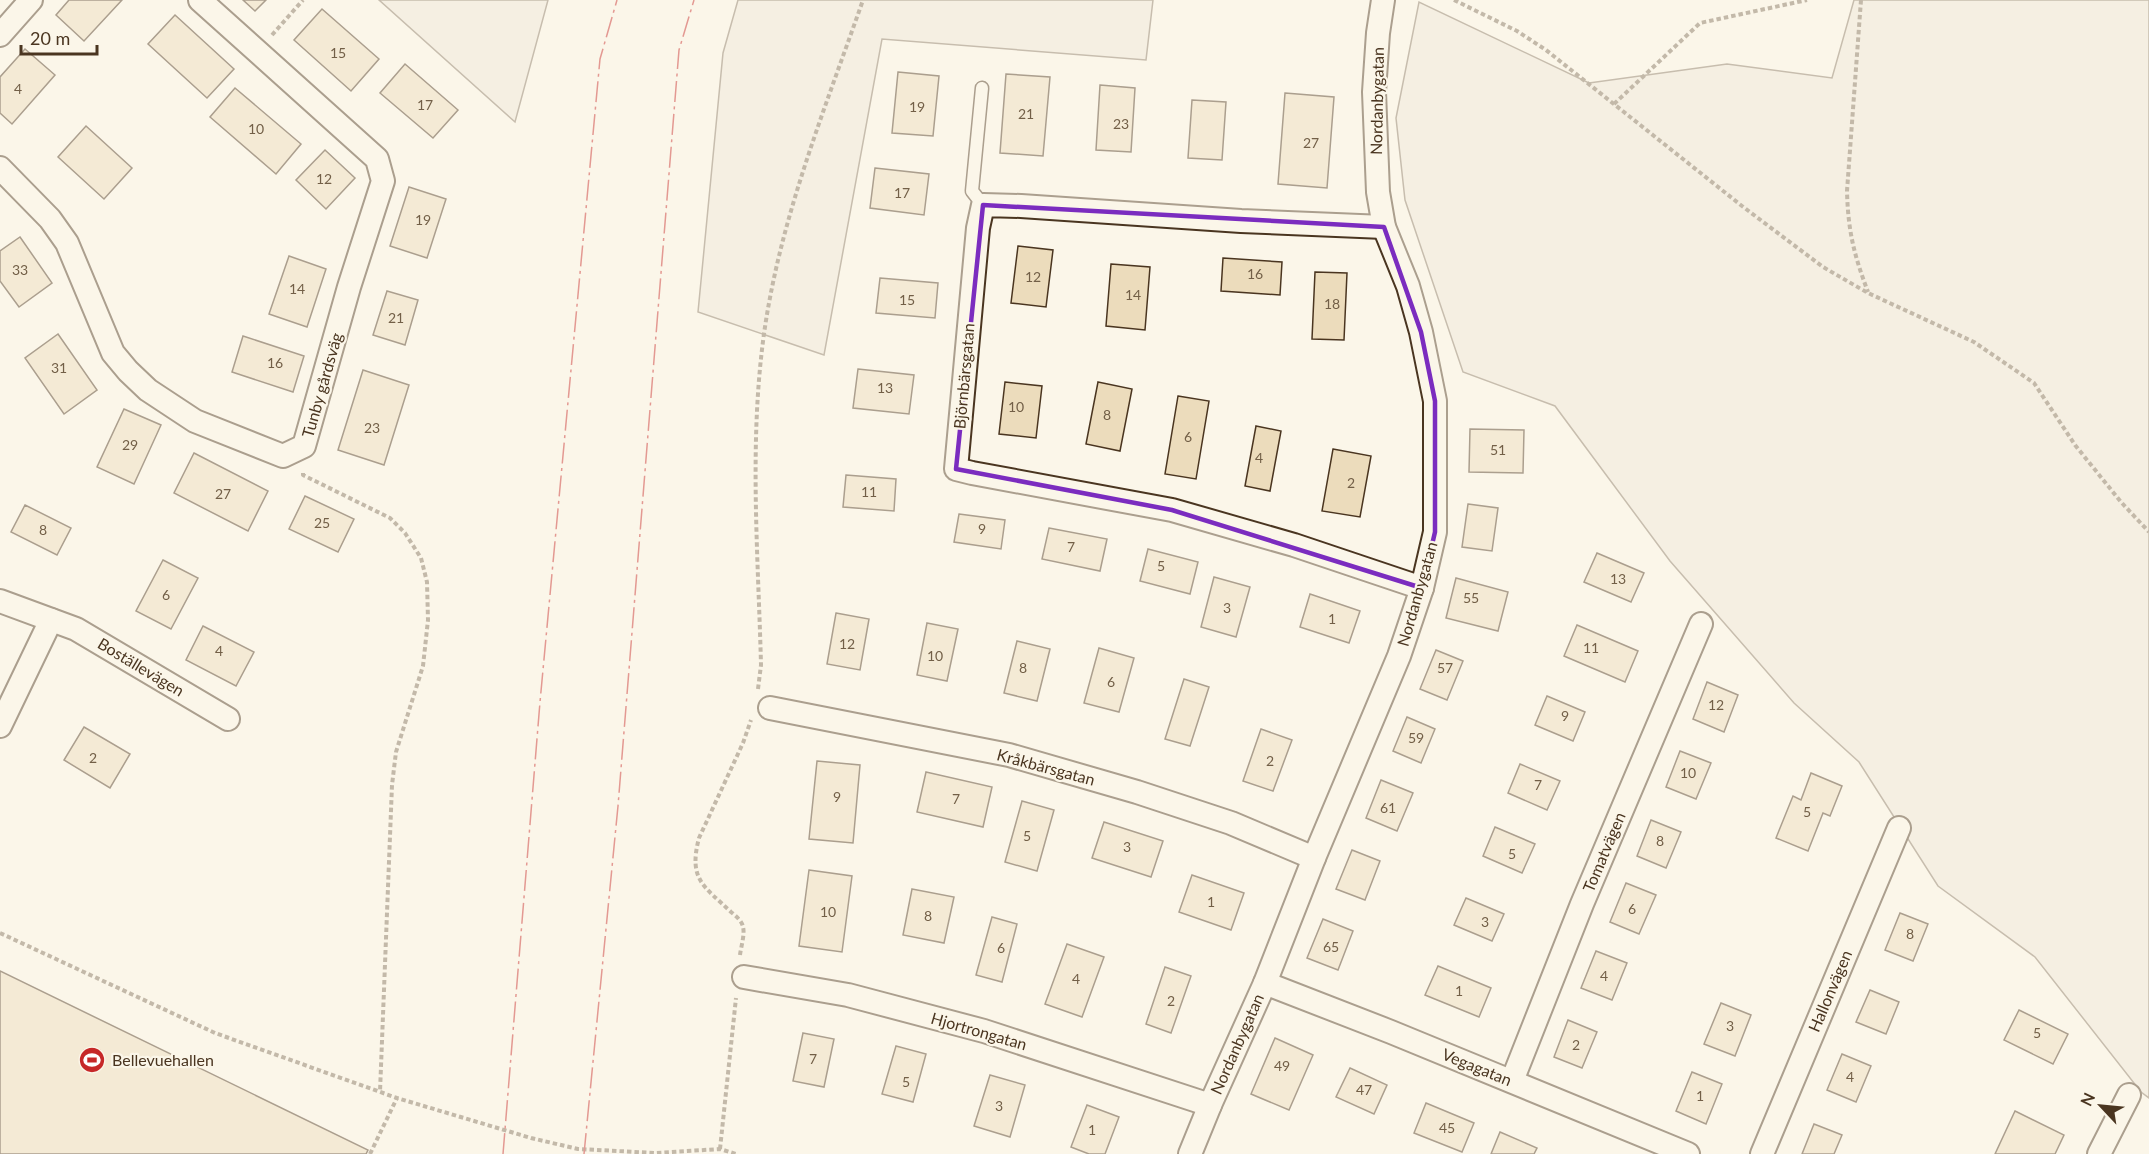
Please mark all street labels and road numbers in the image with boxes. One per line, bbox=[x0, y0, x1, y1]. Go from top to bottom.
street label: Nordanbygatan bbox=[1366, 47, 1387, 155]
street label: Björnbärsgatan bbox=[949, 322, 978, 430]
street label: Tunby gårdsväg bbox=[297, 330, 346, 440]
street label: Nordanbygatan bbox=[1393, 539, 1441, 648]
street label: Boställevägen bbox=[95, 633, 188, 700]
street label: Kråkbärsgatan bbox=[995, 744, 1097, 789]
street label: Tomatvägen bbox=[1578, 809, 1629, 895]
street label: Hallonvägen bbox=[1804, 947, 1855, 1035]
street label: Nordanbygatan bbox=[1206, 991, 1267, 1097]
street label: Hjortrongatan bbox=[929, 1008, 1029, 1053]
street label: Vegagatan bbox=[1440, 1044, 1515, 1089]

